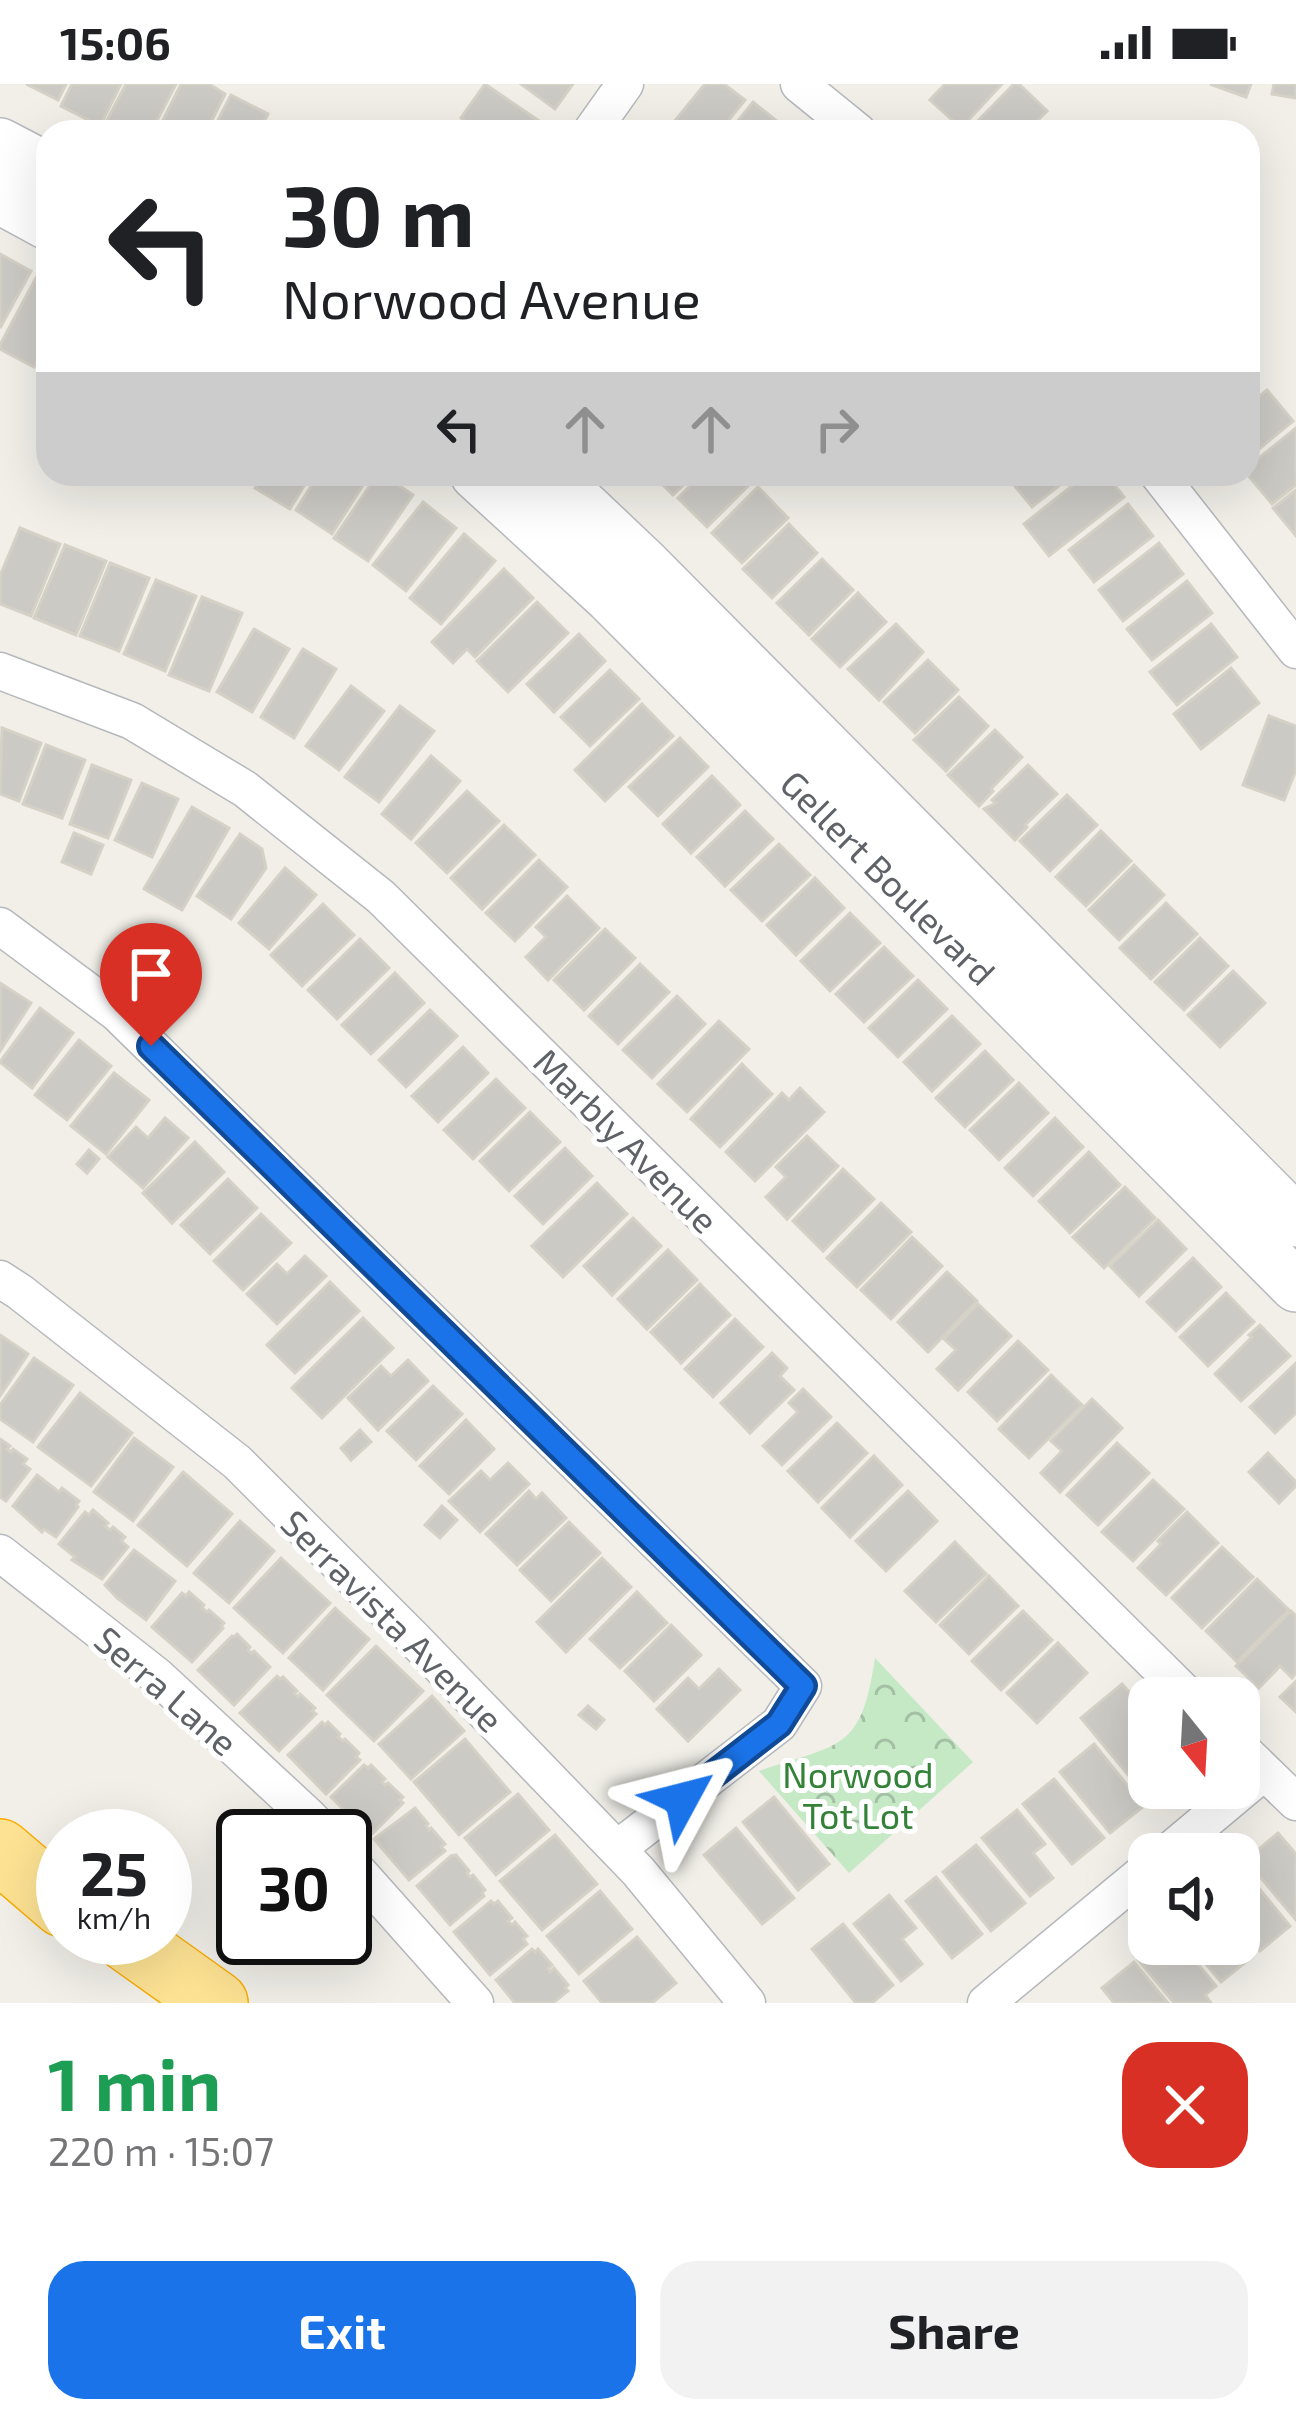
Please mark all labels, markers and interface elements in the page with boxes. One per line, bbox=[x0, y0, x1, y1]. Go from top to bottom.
text: 15:06 bbox=[60, 15, 171, 69]
text: 30 m bbox=[282, 163, 475, 264]
icon: left bbox=[84, 168, 240, 324]
text: Norwood Avenue bbox=[282, 265, 701, 330]
icon: left bbox=[426, 396, 492, 462]
icon: ahead bbox=[552, 396, 618, 462]
icon: ahead bbox=[678, 396, 744, 462]
icon: right bbox=[804, 396, 870, 462]
street label: Gellert Boulevard bbox=[773, 761, 1005, 993]
pin bbox=[100, 923, 202, 1046]
icon: arrive bbox=[118, 941, 184, 1007]
street label: Marbly Avenue bbox=[526, 1039, 728, 1241]
street label: Serravista Avenue bbox=[273, 1500, 513, 1740]
street label: Serra Lane bbox=[87, 1616, 247, 1764]
north arrow bbox=[1128, 1677, 1260, 1809]
map controls bbox=[1128, 1677, 1260, 1965]
position arrow bbox=[619, 1736, 745, 1862]
park label: Norwood Tot Lot bbox=[782, 1752, 934, 1836]
speed limit sign: 30 bbox=[216, 1809, 372, 1965]
button: sound bbox=[1128, 1833, 1260, 1965]
text: 25 bbox=[80, 1836, 148, 1908]
text: km/h bbox=[77, 1899, 151, 1935]
text: 1 min bbox=[48, 2039, 221, 2125]
button: close bbox=[1122, 2042, 1248, 2168]
text: 220 m · 15:07 bbox=[48, 2127, 274, 2174]
button: Exit bbox=[48, 2261, 636, 2399]
button: Share bbox=[660, 2261, 1248, 2399]

